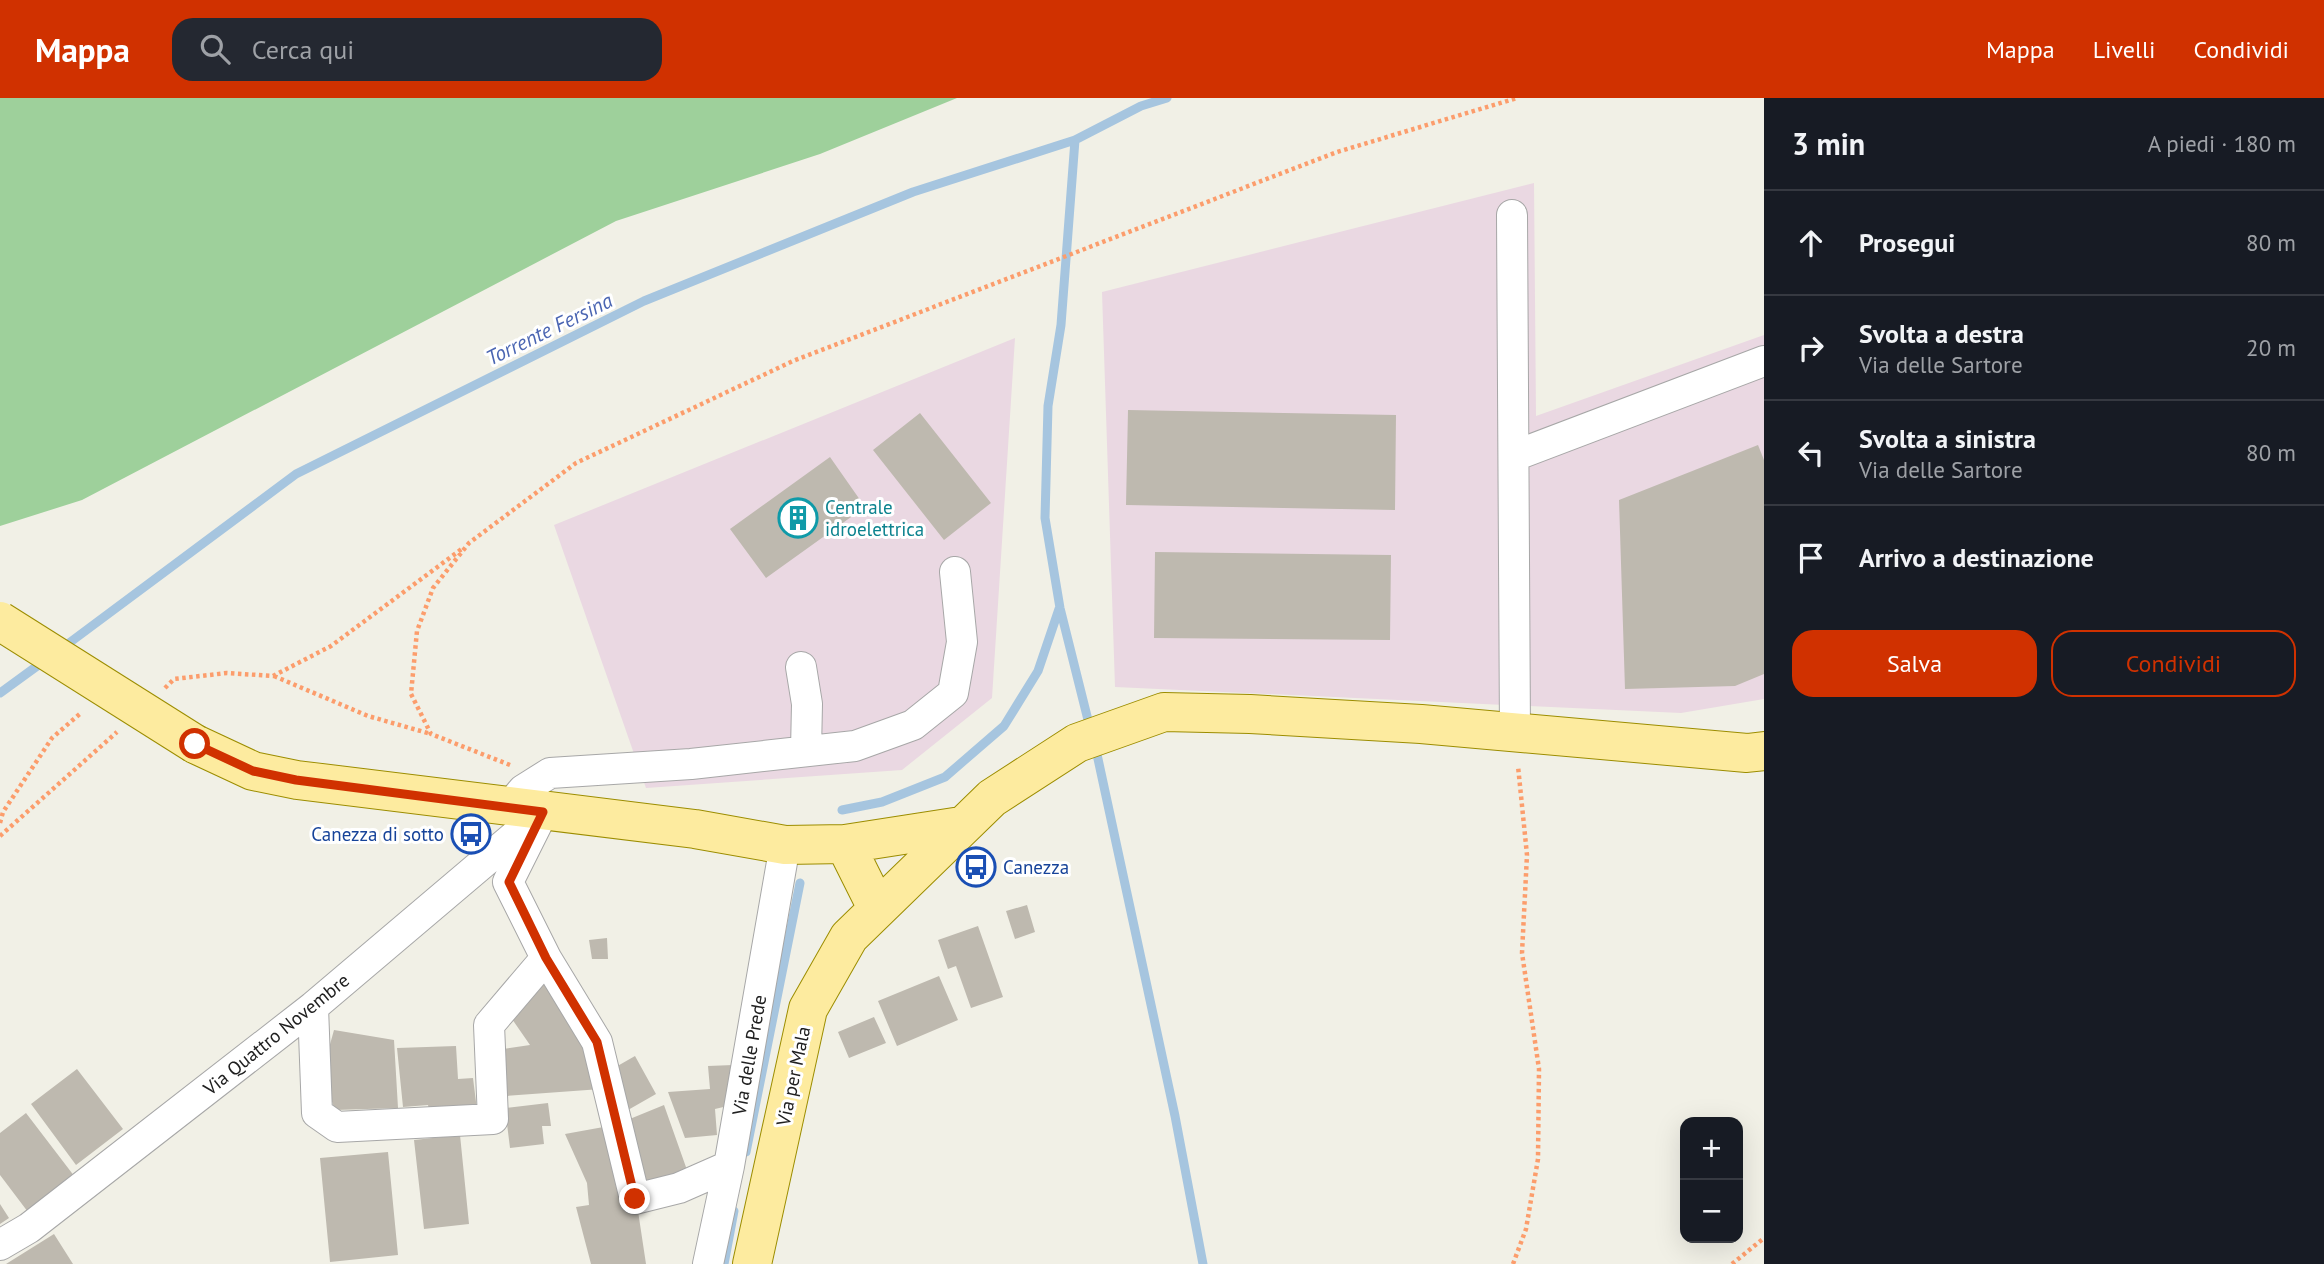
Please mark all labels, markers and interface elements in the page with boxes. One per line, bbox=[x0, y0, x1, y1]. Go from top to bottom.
search box bbox=[172, 18, 662, 81]
text: Mappa bbox=[35, 28, 130, 71]
icon: search bbox=[196, 30, 234, 68]
text: Cerca qui bbox=[252, 33, 354, 66]
text: Mappa bbox=[1986, 34, 2055, 65]
text: Livelli bbox=[2093, 34, 2155, 65]
text: Condividi bbox=[2193, 34, 2289, 65]
text: 3 min bbox=[1792, 124, 1865, 163]
text: A piedi · 180 m bbox=[2148, 129, 2296, 158]
icon: ahead bbox=[1792, 224, 1830, 262]
text: Prosegui bbox=[1859, 226, 1955, 259]
text: 80 m bbox=[2246, 228, 2296, 257]
water label: Torrente Fersina bbox=[481, 286, 617, 371]
text: Svolta a destra bbox=[1859, 317, 2024, 350]
icon: right bbox=[1792, 329, 1830, 367]
text: 20 m bbox=[2246, 333, 2296, 362]
text: Via delle Sartore bbox=[1859, 350, 2023, 379]
text: Svolta a sinistra bbox=[1859, 422, 2036, 455]
icon: left bbox=[1792, 434, 1830, 472]
text: 80 m bbox=[2246, 438, 2296, 467]
text: Via delle Sartore bbox=[1859, 455, 2023, 484]
place label: Centrale idroelettrica bbox=[825, 495, 924, 541]
building icon: Centrale idroelettrica bbox=[777, 497, 819, 539]
icon: arrive bbox=[1792, 539, 1830, 577]
text: Arrivo a destinazione bbox=[1859, 541, 2094, 574]
button: Salva bbox=[1792, 630, 2037, 697]
button: Condividi bbox=[2051, 630, 2296, 697]
route start bbox=[179, 728, 210, 759]
bus stop icon: Canezza di sotto bbox=[450, 813, 492, 855]
place label: Canezza di sotto bbox=[311, 822, 444, 846]
bus stop icon: Canezza bbox=[955, 846, 997, 888]
place label: Canezza bbox=[1003, 855, 1069, 879]
street label: Via Quattro Novembre bbox=[197, 968, 354, 1101]
street label: Via delle Prede bbox=[726, 993, 771, 1118]
street label: Via per Mala bbox=[771, 1024, 815, 1129]
map controls bbox=[1680, 1117, 1743, 1243]
button: + bbox=[1680, 1117, 1743, 1180]
button: − bbox=[1680, 1180, 1743, 1243]
route end bbox=[619, 1183, 650, 1214]

